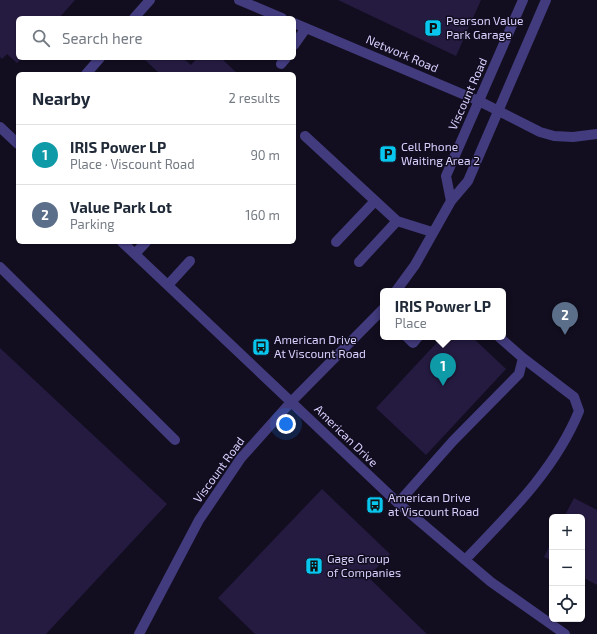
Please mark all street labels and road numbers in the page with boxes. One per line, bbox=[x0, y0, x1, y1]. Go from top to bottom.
street label: Network Road bbox=[364, 32, 441, 75]
street label: Viscount Road bbox=[445, 55, 489, 132]
street label: American Drive bbox=[312, 401, 381, 469]
street label: Viscount Road bbox=[190, 434, 247, 505]

